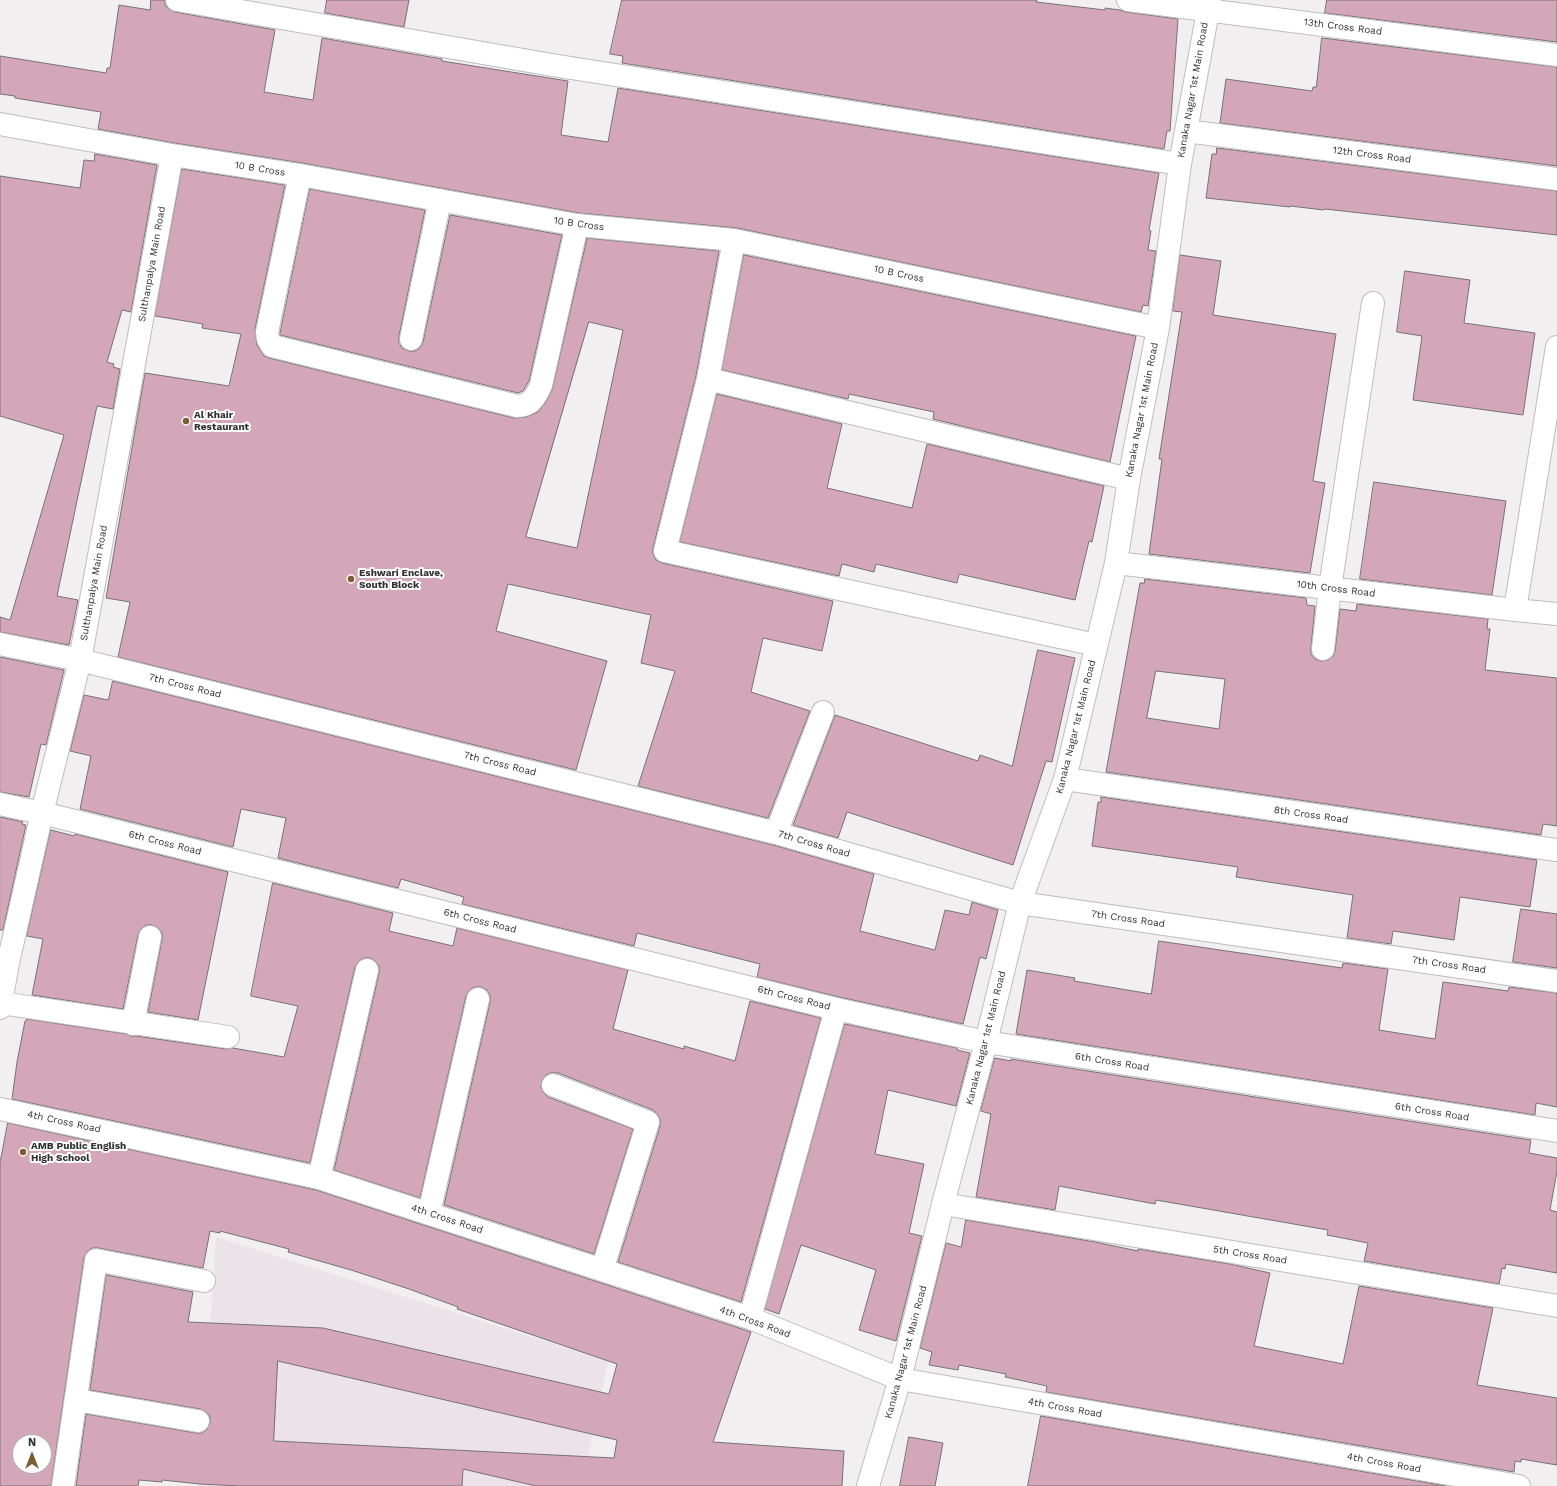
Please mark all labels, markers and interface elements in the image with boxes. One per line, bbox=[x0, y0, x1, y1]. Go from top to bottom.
street label: 13th Cross Road bbox=[1303, 16, 1383, 38]
street label: Kanaka Nagar 1st Main Road bbox=[1175, 21, 1211, 159]
street label: 12th Cross Road bbox=[1332, 144, 1412, 166]
street label: 10 B Cross bbox=[234, 159, 286, 179]
street label: Sulthanpalya Main Road bbox=[136, 205, 168, 323]
street label: 10 B Cross bbox=[553, 215, 605, 233]
street label: 10 B Cross bbox=[873, 263, 925, 285]
street label: Kanaka Nagar 1st Main Road bbox=[1123, 341, 1161, 479]
place label: Al Khair Restaurant bbox=[194, 409, 249, 432]
marker: Al Khair Restaurant bbox=[181, 416, 191, 426]
street label: Sulthanpalya Main Road bbox=[78, 524, 110, 642]
place label: Eshwari Enclave, South Block bbox=[359, 567, 443, 590]
marker: Eshwari Enclave, South Block bbox=[346, 574, 356, 584]
street label: 10th Cross Road bbox=[1296, 578, 1376, 600]
street label: Kanaka Nagar 1st Main Road bbox=[1054, 659, 1098, 795]
street label: 7th Cross Road bbox=[147, 671, 223, 701]
street label: 7th Cross Road bbox=[462, 749, 538, 779]
street label: 8th Cross Road bbox=[1273, 804, 1349, 826]
street label: 6th Cross Road bbox=[127, 828, 203, 858]
street label: 7th Cross Road bbox=[777, 828, 851, 860]
street label: 6th Cross Road bbox=[442, 906, 518, 936]
street label: 7th Cross Road bbox=[1090, 908, 1166, 930]
street label: 7th Cross Road bbox=[1411, 954, 1487, 976]
street label: Kanaka Nagar 1st Main Road bbox=[964, 970, 1008, 1106]
street label: 6th Cross Road bbox=[756, 983, 832, 1013]
street label: 6th Cross Road bbox=[1074, 1050, 1150, 1074]
street label: 6th Cross Road bbox=[1394, 1100, 1470, 1124]
street label: 4th Cross Road bbox=[26, 1108, 102, 1136]
place label: AMB Public English High School bbox=[31, 1140, 126, 1164]
marker: AMB Public English High School bbox=[18, 1147, 28, 1157]
street label: 4th Cross Road bbox=[409, 1202, 485, 1236]
street label: 5th Cross Road bbox=[1212, 1243, 1288, 1267]
street label: Kanaka Nagar 1st Main Road bbox=[882, 1284, 930, 1420]
street label: 4th Cross Road bbox=[718, 1304, 792, 1340]
street label: 4th Cross Road bbox=[1027, 1396, 1103, 1420]
north arrow bbox=[12, 1434, 52, 1474]
text: N bbox=[28, 1436, 36, 1449]
street label: 4th Cross Road bbox=[1346, 1451, 1422, 1475]

